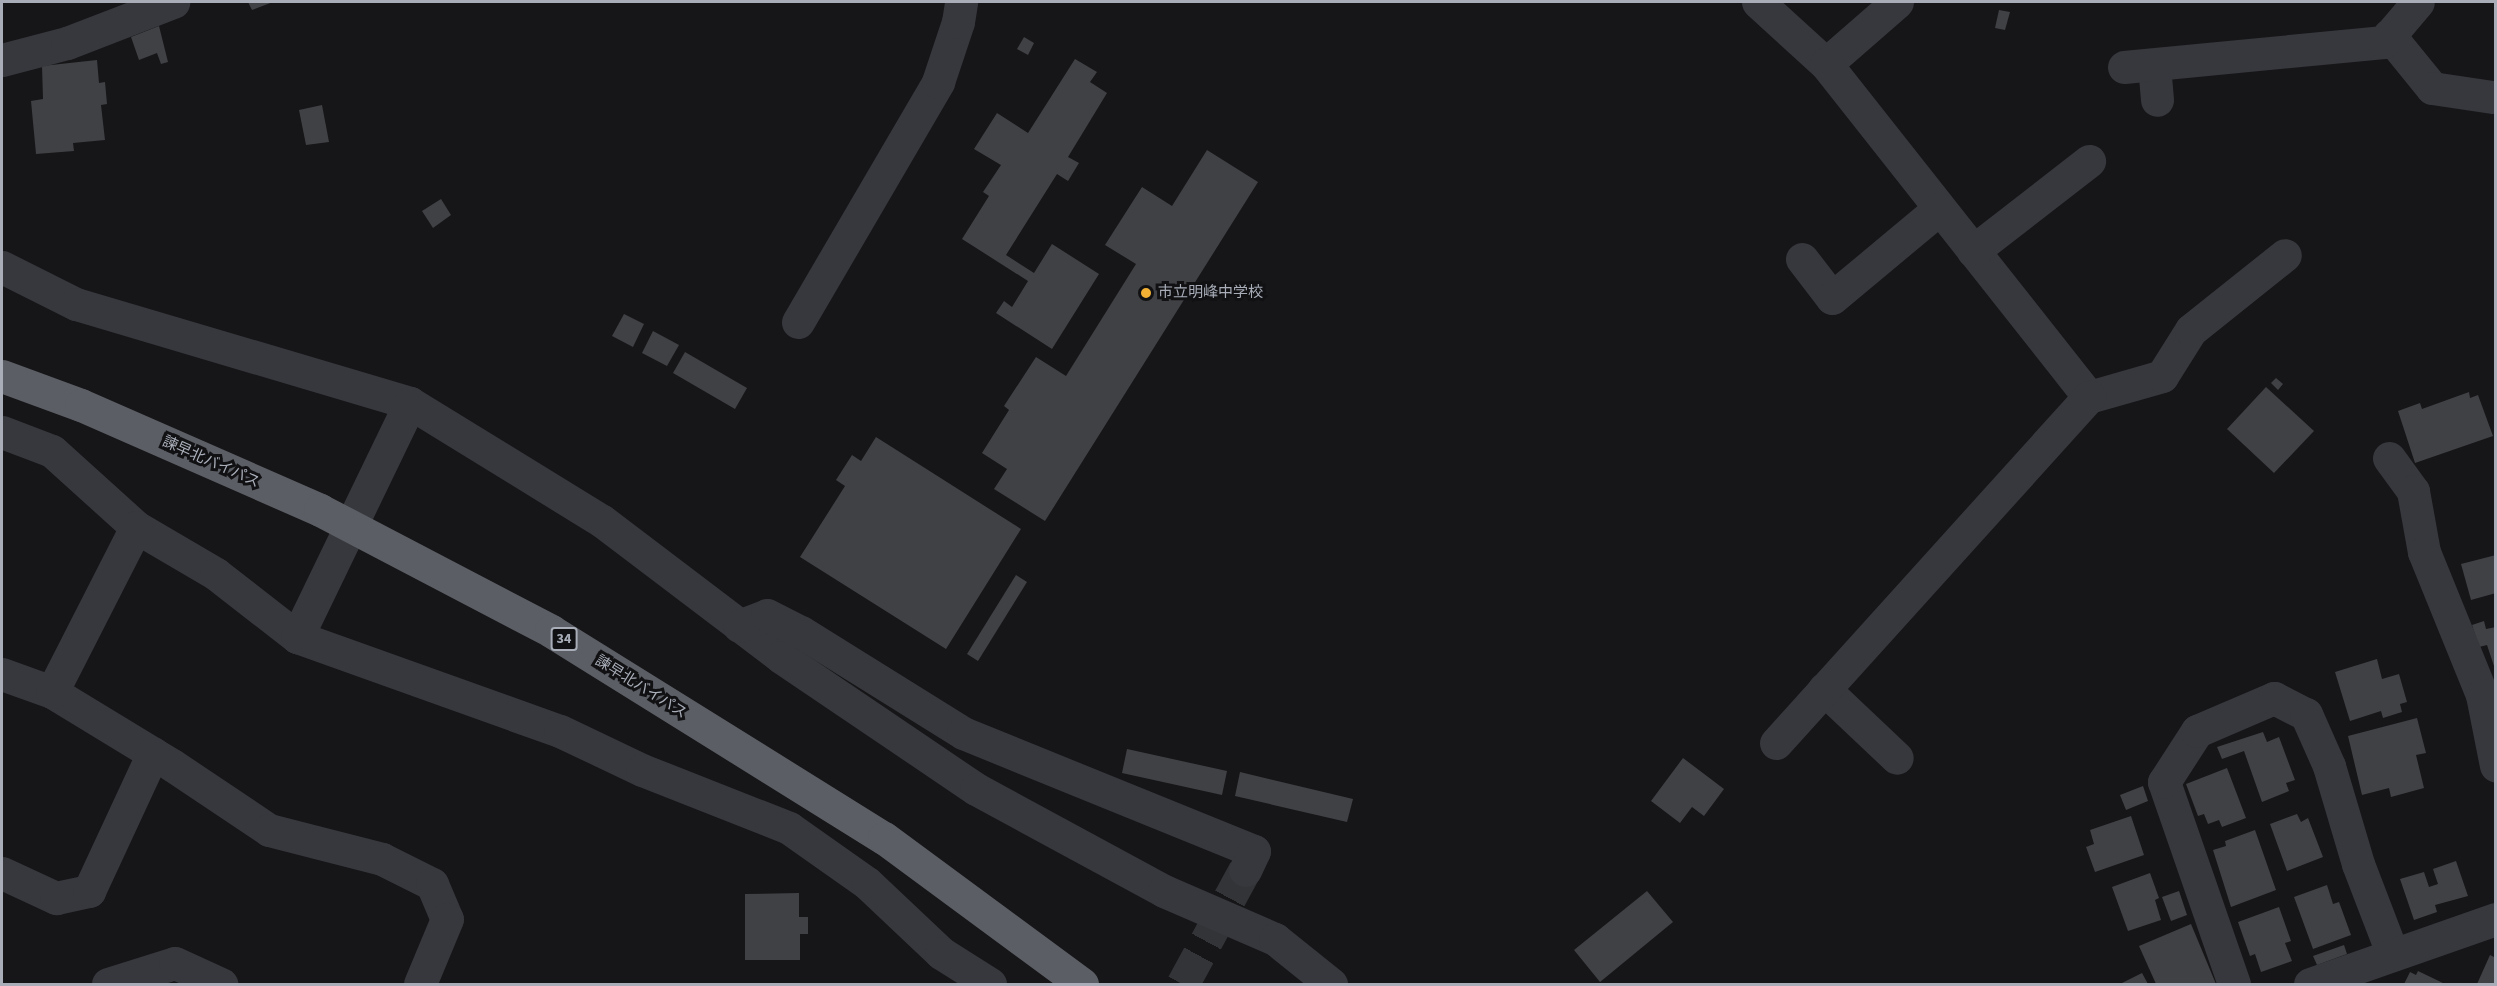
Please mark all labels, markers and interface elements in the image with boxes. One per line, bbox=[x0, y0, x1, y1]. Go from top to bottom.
place label: 市立明峰中学校 bbox=[1158, 284, 1263, 302]
marker: 市立明峰中学校 bbox=[1139, 286, 1153, 300]
street label: 諫早北バイパス bbox=[159, 432, 263, 492]
road number: 34 bbox=[550, 628, 578, 650]
street label: 諫早北バイパス bbox=[592, 652, 690, 722]

